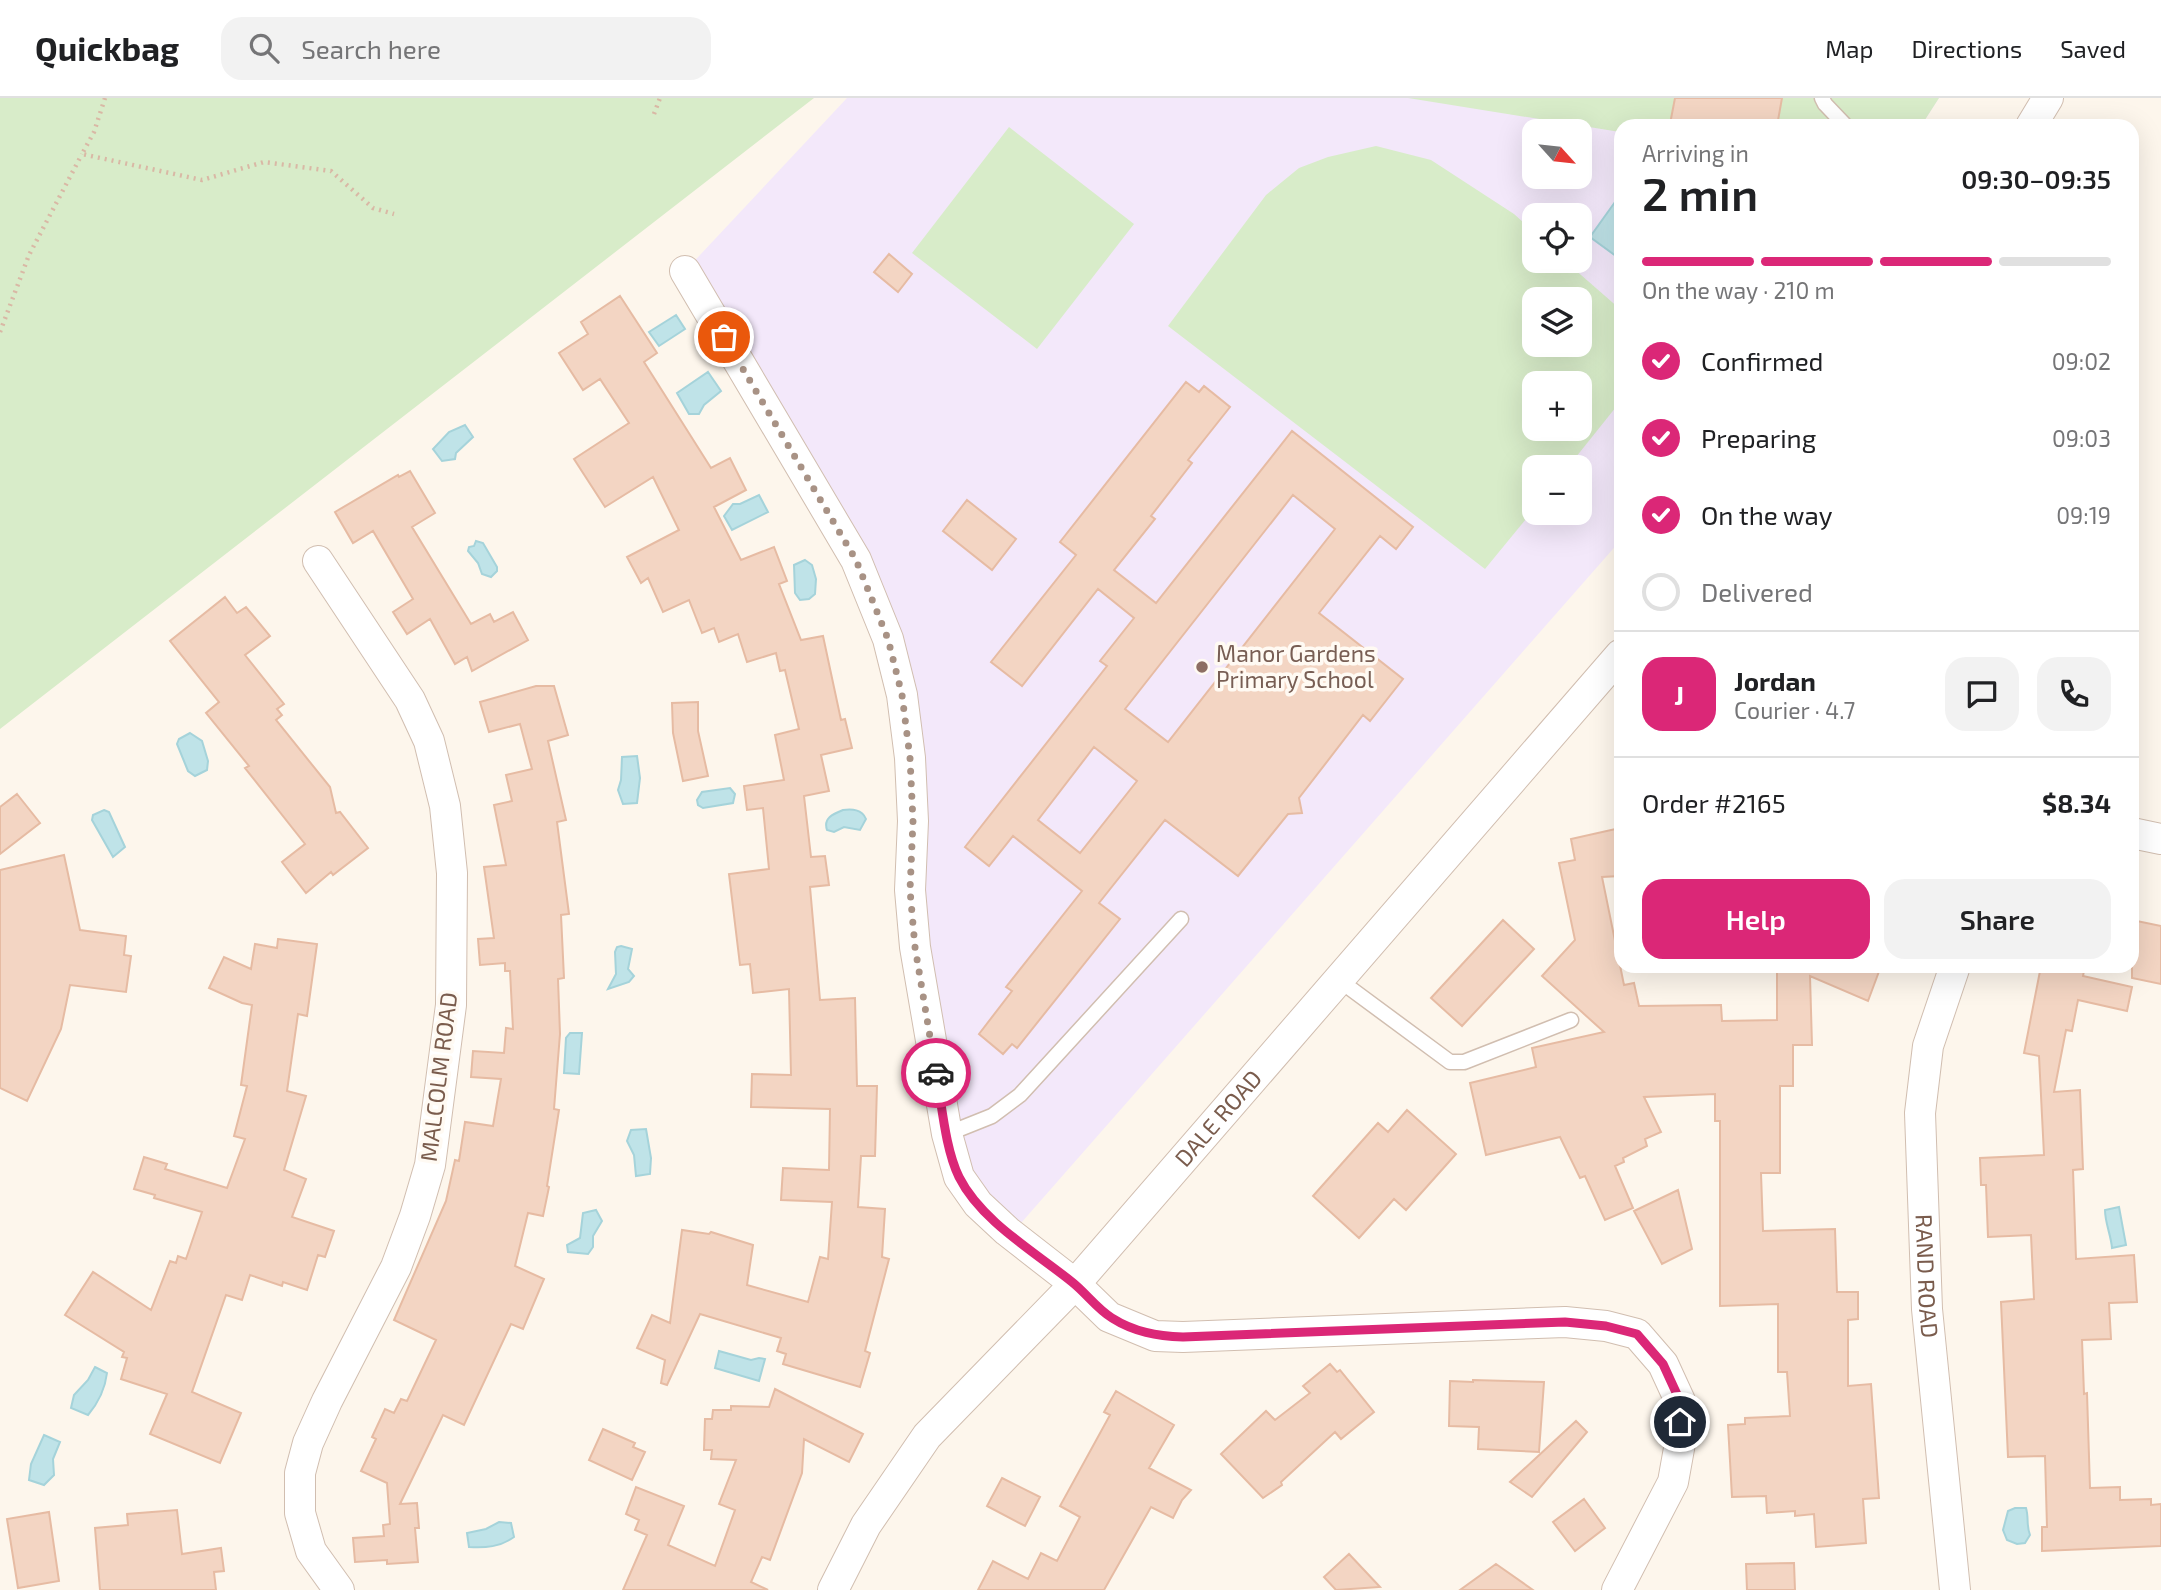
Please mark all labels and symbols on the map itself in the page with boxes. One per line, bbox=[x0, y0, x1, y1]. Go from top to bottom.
north arrow bbox=[1522, 119, 1592, 189]
pin bbox=[694, 307, 754, 367]
place label: Manor Gardens Primary School bbox=[1216, 639, 1376, 693]
marker: Manor Gardens Primary School bbox=[1194, 659, 1210, 675]
street label: MALCOLM ROAD bbox=[414, 991, 462, 1163]
courier bbox=[901, 1038, 971, 1108]
street label: DALE ROAD bbox=[1168, 1064, 1267, 1172]
street label: RAND ROAD bbox=[1911, 1213, 1945, 1339]
pin bbox=[1650, 1392, 1710, 1452]

